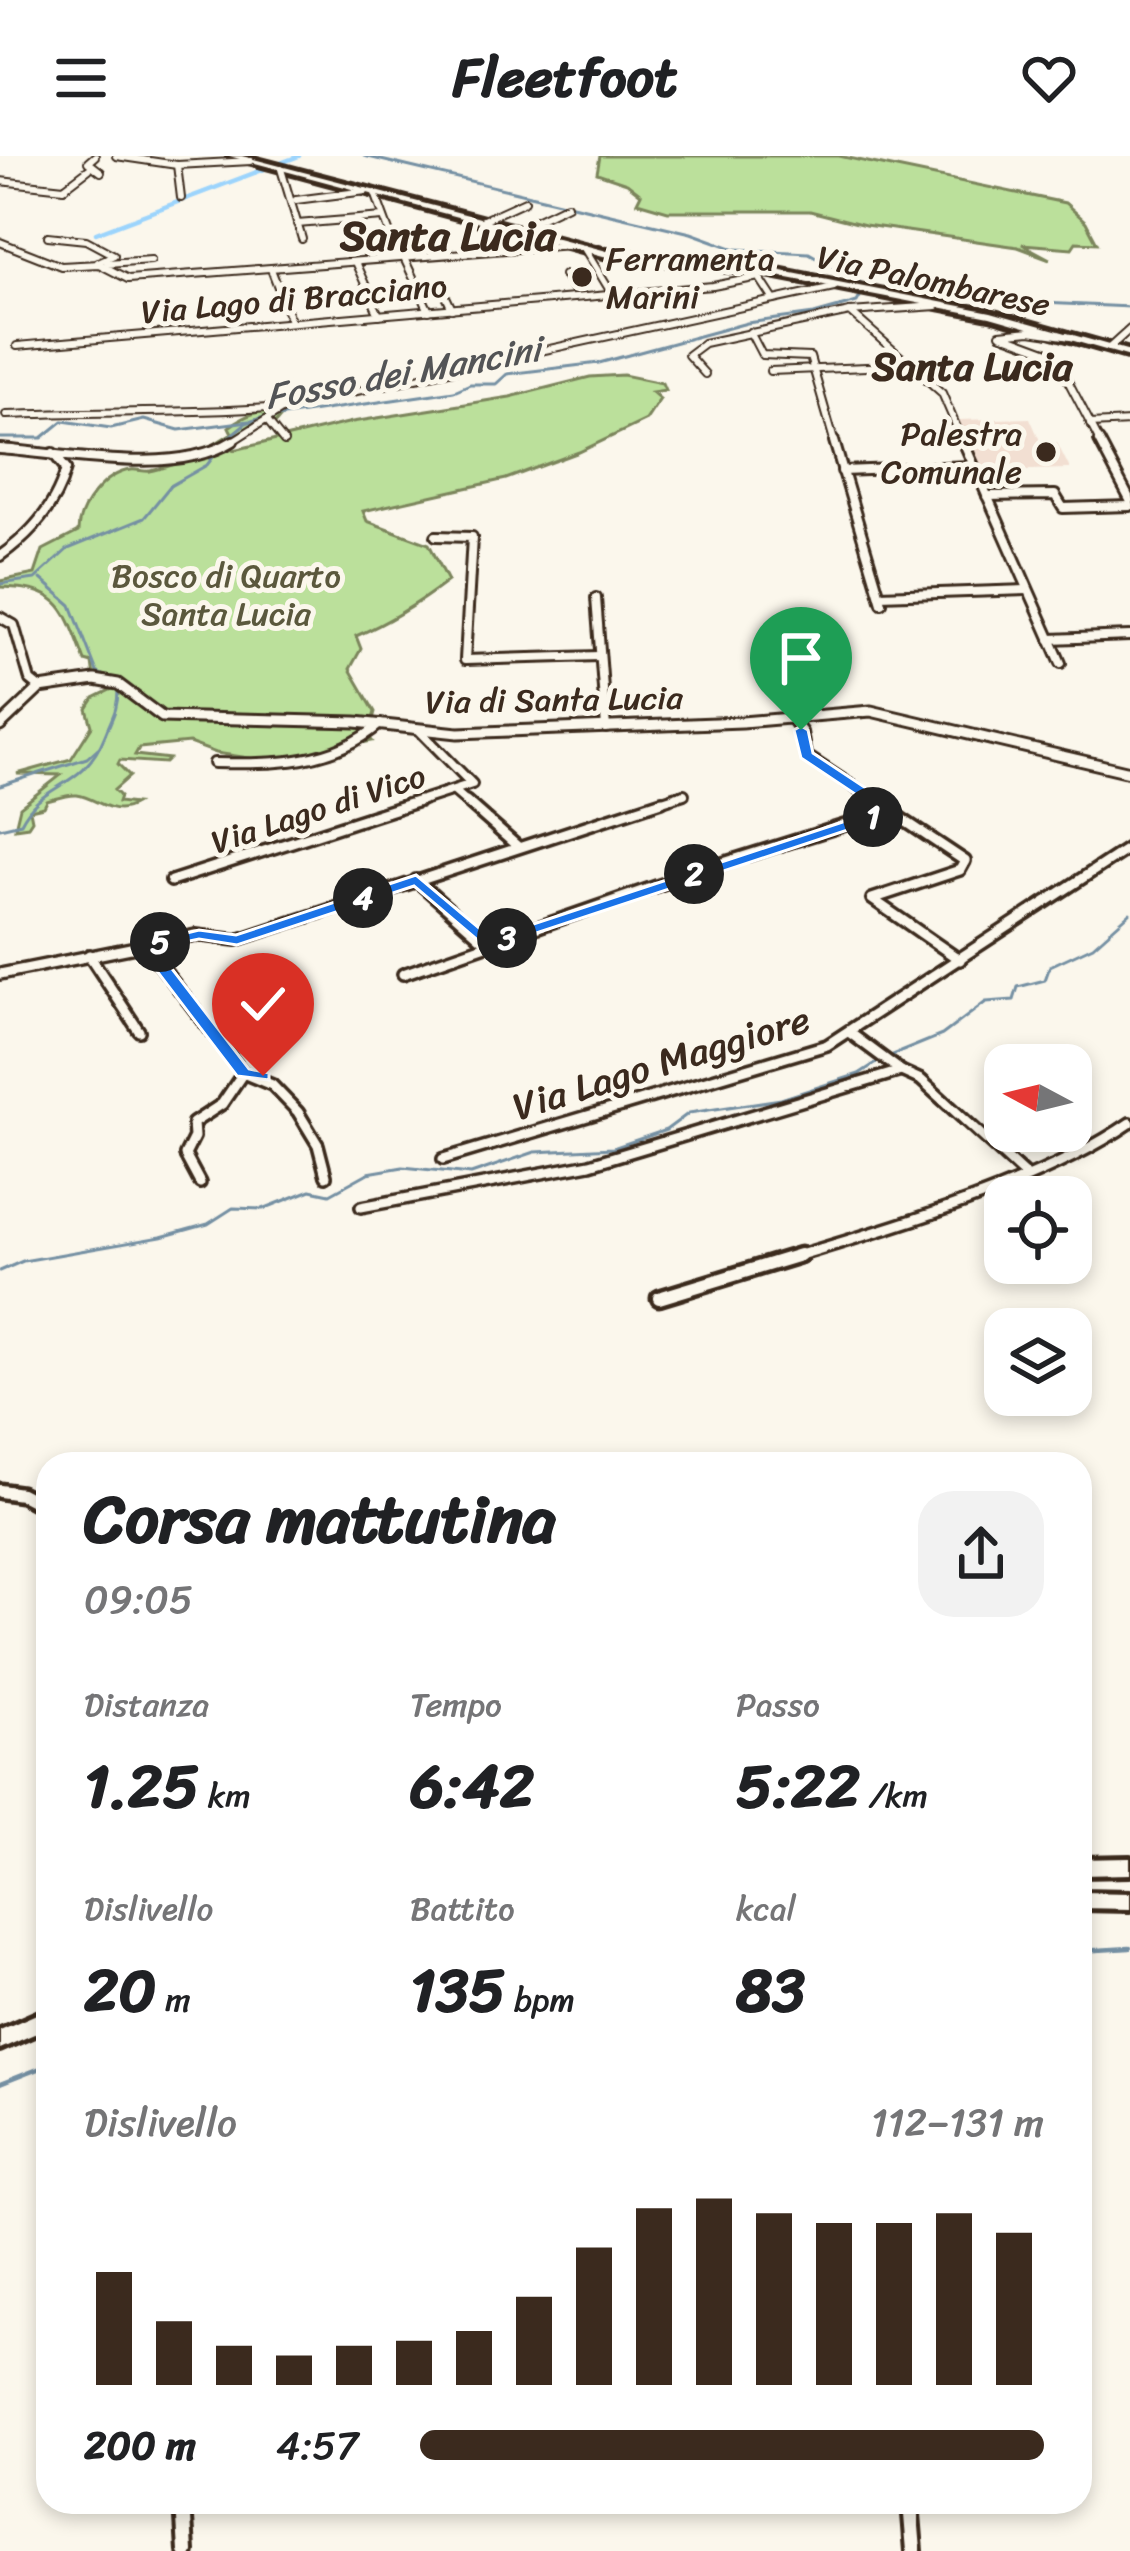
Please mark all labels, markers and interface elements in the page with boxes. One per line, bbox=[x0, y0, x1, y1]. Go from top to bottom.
text: Fleetfoot bbox=[452, 30, 678, 126]
icon: menu bbox=[48, 45, 114, 111]
icon: heart bbox=[1016, 45, 1082, 111]
district label: Santa Lucia bbox=[339, 199, 557, 273]
street label: Via Palombarese bbox=[812, 228, 1056, 334]
place label: Ferramenta Marini bbox=[606, 230, 775, 326]
street label: Via Lago di Bracciano bbox=[139, 257, 449, 341]
marker: Ferramenta Marini bbox=[569, 264, 595, 290]
water label: Fosso dei Mancini bbox=[260, 316, 553, 429]
district label: Santa Lucia bbox=[871, 332, 1074, 401]
place label: Palestra Comunale bbox=[881, 405, 1022, 501]
marker: Palestra Comunale bbox=[1033, 439, 1059, 465]
park label: Bosco di Quarto Santa Lucia bbox=[111, 547, 341, 643]
pin bbox=[750, 607, 852, 730]
icon: arrive bbox=[768, 625, 834, 691]
street label: Via di Santa Lucia bbox=[425, 669, 684, 731]
street label: Via Lago di Vico bbox=[203, 747, 433, 871]
pin: 1 bbox=[843, 787, 903, 847]
text: 1 bbox=[866, 788, 880, 846]
pin: 2 bbox=[664, 844, 724, 904]
text: 2 bbox=[684, 845, 704, 903]
pin: 4 bbox=[333, 868, 393, 928]
text: 4 bbox=[353, 869, 373, 927]
pin: 3 bbox=[477, 908, 537, 968]
text: 3 bbox=[498, 909, 516, 967]
pin: 5 bbox=[130, 912, 190, 972]
text: 5 bbox=[150, 913, 170, 971]
pin bbox=[212, 953, 314, 1076]
icon: check bbox=[230, 971, 296, 1037]
street label: Via Lago Maggiore bbox=[504, 984, 818, 1140]
north arrow bbox=[984, 1044, 1092, 1152]
map controls bbox=[984, 1044, 1092, 1416]
button: locate bbox=[984, 1176, 1092, 1284]
button: layers bbox=[984, 1308, 1092, 1416]
text: Corsa mattutina bbox=[84, 1461, 556, 1578]
button: share bbox=[918, 1491, 1044, 1617]
text: 09:05 bbox=[84, 1565, 193, 1634]
text: Distanza bbox=[84, 1676, 209, 1734]
text: Tempo bbox=[410, 1676, 502, 1734]
text: Passo bbox=[736, 1676, 820, 1734]
text: 1.25 bbox=[84, 1734, 199, 1840]
text: 6:42 bbox=[410, 1734, 534, 1840]
text: 5:22 bbox=[736, 1734, 860, 1840]
text: km bbox=[199, 1767, 251, 1825]
text: /km bbox=[860, 1767, 928, 1825]
text: Dislivello bbox=[84, 1880, 213, 1938]
text: Battito bbox=[410, 1880, 515, 1938]
text: kcal bbox=[736, 1880, 796, 1938]
text: 20 bbox=[84, 1938, 157, 2044]
text: 135 bbox=[410, 1938, 505, 2044]
text: 83 bbox=[736, 1938, 805, 2044]
text: m bbox=[157, 1971, 190, 2029]
text: bpm bbox=[505, 1971, 575, 2029]
text: Dislivello bbox=[84, 2088, 237, 2157]
text: 112–131 m bbox=[871, 2088, 1044, 2157]
text: 200 m bbox=[84, 2411, 196, 2480]
text: 4:57 bbox=[276, 2411, 358, 2480]

